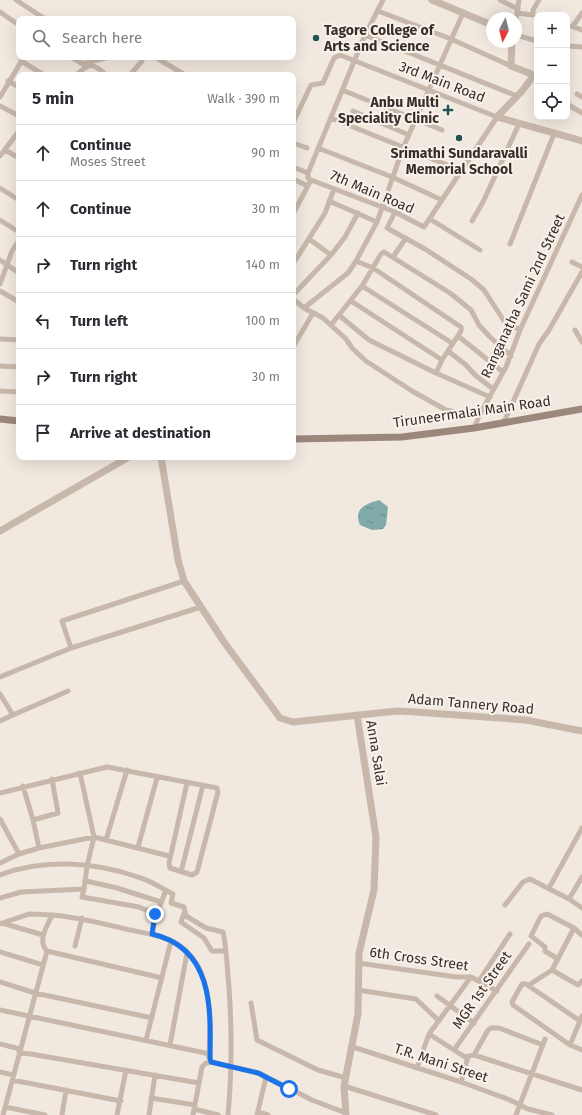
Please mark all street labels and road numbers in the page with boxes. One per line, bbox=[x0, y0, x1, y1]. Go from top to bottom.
street label: 3rd Main Road bbox=[397, 58, 487, 106]
street label: 7th Main Road bbox=[327, 167, 417, 217]
street label: Ranganatha Sami 2nd Street bbox=[477, 210, 569, 381]
street label: Tiruneermalai Main Road bbox=[392, 393, 552, 431]
street label: Adam Tannery Road bbox=[407, 690, 535, 718]
street label: Anna Salai bbox=[362, 719, 390, 787]
street label: 6th Cross Street bbox=[368, 944, 471, 974]
street label: MGR 1st Street bbox=[449, 947, 516, 1032]
street label: T.R. Mani Street bbox=[392, 1040, 491, 1086]

